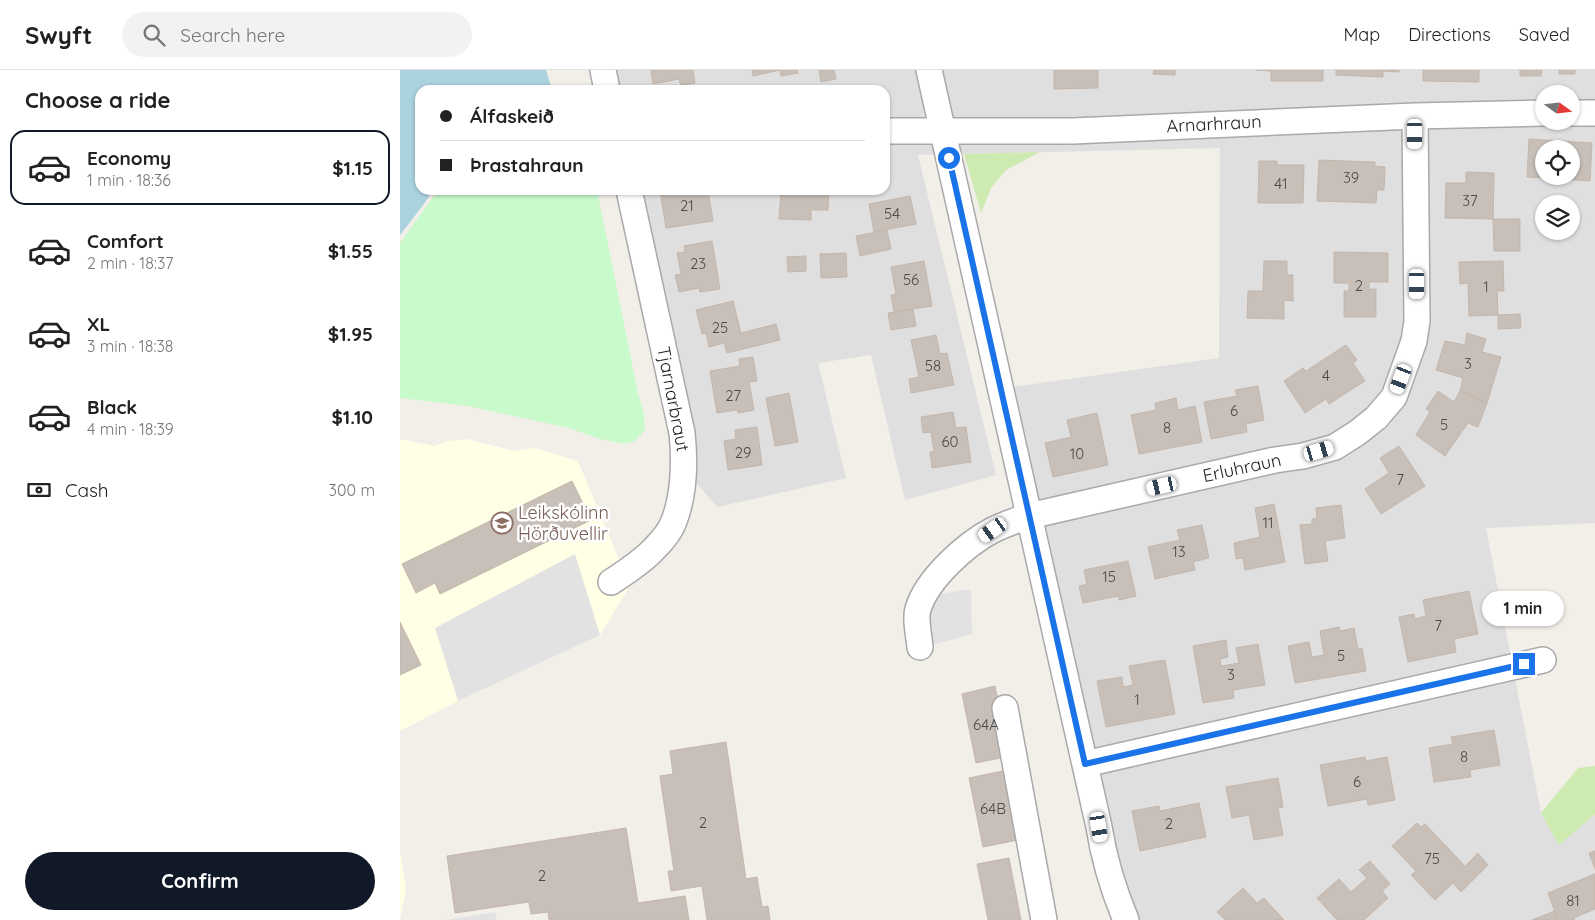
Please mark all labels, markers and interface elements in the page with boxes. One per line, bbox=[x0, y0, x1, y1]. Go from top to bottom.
search box bbox=[122, 12, 472, 57]
text: Swyft bbox=[25, 20, 92, 50]
icon: search bbox=[140, 21, 168, 49]
text: Search here bbox=[180, 23, 285, 47]
text: Map bbox=[1343, 23, 1380, 46]
text: Directions bbox=[1408, 23, 1491, 46]
text: Saved bbox=[1519, 23, 1570, 46]
north arrow bbox=[1535, 85, 1580, 130]
map controls bbox=[1535, 85, 1580, 240]
text: Choose a ride bbox=[25, 86, 170, 114]
text: Álfaskeið bbox=[470, 104, 554, 128]
street label: Arnarhraun bbox=[1166, 110, 1262, 137]
car bbox=[1407, 119, 1422, 149]
button: locate bbox=[1535, 140, 1580, 185]
icon: car bbox=[27, 145, 72, 190]
text: Economy bbox=[87, 146, 171, 170]
route start bbox=[938, 147, 960, 169]
text: Þrastahraun bbox=[470, 153, 584, 177]
text: $1.15 bbox=[332, 156, 373, 180]
house number: 39 bbox=[1343, 168, 1359, 187]
text: 1 min · 18:36 bbox=[87, 170, 171, 190]
house number: 41 bbox=[1274, 174, 1288, 193]
house number: 37 bbox=[1462, 191, 1478, 210]
button: layers bbox=[1535, 195, 1580, 240]
house number: 21 bbox=[680, 196, 694, 215]
house number: 54 bbox=[884, 204, 900, 223]
icon: car bbox=[27, 228, 72, 273]
text: Comfort bbox=[87, 229, 164, 253]
text: $1.55 bbox=[328, 239, 373, 263]
text: 2 min · 18:37 bbox=[87, 253, 174, 273]
house number: 23 bbox=[690, 254, 706, 273]
car bbox=[1409, 269, 1424, 299]
house number: 56 bbox=[903, 270, 919, 289]
house number: 2 bbox=[1355, 276, 1363, 295]
house number: 1 bbox=[1483, 277, 1489, 296]
icon: car bbox=[27, 311, 72, 356]
text: XL bbox=[87, 312, 110, 336]
house number: 25 bbox=[712, 318, 728, 337]
text: $1.95 bbox=[328, 322, 373, 346]
text: 3 min · 18:38 bbox=[87, 336, 173, 356]
street label: Tjarnarbraut bbox=[652, 344, 695, 453]
house number: 3 bbox=[1464, 354, 1472, 373]
house number: 58 bbox=[925, 356, 941, 375]
car bbox=[1388, 362, 1413, 396]
house number: 4 bbox=[1322, 366, 1330, 385]
house number: 27 bbox=[725, 386, 741, 405]
icon: car bbox=[27, 394, 72, 439]
text: Black bbox=[87, 395, 137, 419]
house number: 6 bbox=[1230, 401, 1238, 420]
text: $1.10 bbox=[331, 405, 373, 429]
house number: 5 bbox=[1440, 415, 1448, 434]
house number: 8 bbox=[1163, 418, 1171, 437]
text: 4 min · 18:39 bbox=[87, 419, 174, 439]
house number: 60 bbox=[942, 432, 959, 451]
car bbox=[1302, 440, 1335, 462]
house number: 29 bbox=[735, 443, 751, 462]
house number: 10 bbox=[1070, 444, 1084, 463]
street label: Erluhraun bbox=[1200, 448, 1283, 487]
house number: 7 bbox=[1396, 470, 1404, 489]
car bbox=[1145, 475, 1178, 497]
icon: cash bbox=[25, 476, 53, 504]
text: Cash bbox=[65, 478, 109, 502]
text: 300 m bbox=[329, 480, 375, 500]
place label: Leikskólinn Hörðuvellir bbox=[518, 501, 609, 545]
school or university icon: Leikskólinn Hörðuvellir bbox=[490, 511, 514, 535]
house number: 11 bbox=[1262, 513, 1274, 532]
car bbox=[976, 515, 1009, 545]
house number: 13 bbox=[1172, 542, 1186, 561]
house number: 15 bbox=[1102, 567, 1116, 586]
callout: 1 min bbox=[1483, 592, 1565, 626]
text: 1 min bbox=[1504, 598, 1542, 618]
house number: 7 bbox=[1434, 616, 1442, 635]
house number: 5 bbox=[1337, 646, 1345, 665]
route end bbox=[1513, 653, 1535, 675]
house number: 3 bbox=[1227, 665, 1235, 684]
house number: 1 bbox=[1134, 690, 1140, 709]
house number: 64A bbox=[973, 715, 999, 734]
house number: 8 bbox=[1460, 747, 1468, 766]
house number: 6 bbox=[1353, 772, 1361, 791]
house number: 64B bbox=[980, 799, 1006, 818]
car bbox=[1089, 811, 1108, 843]
house number: 2 bbox=[699, 813, 707, 832]
house number: 2 bbox=[1165, 814, 1173, 833]
house number: 75 bbox=[1424, 849, 1440, 868]
button: Confirm bbox=[25, 852, 375, 910]
house number: 2 bbox=[538, 866, 546, 885]
house number: 81 bbox=[1566, 891, 1580, 910]

